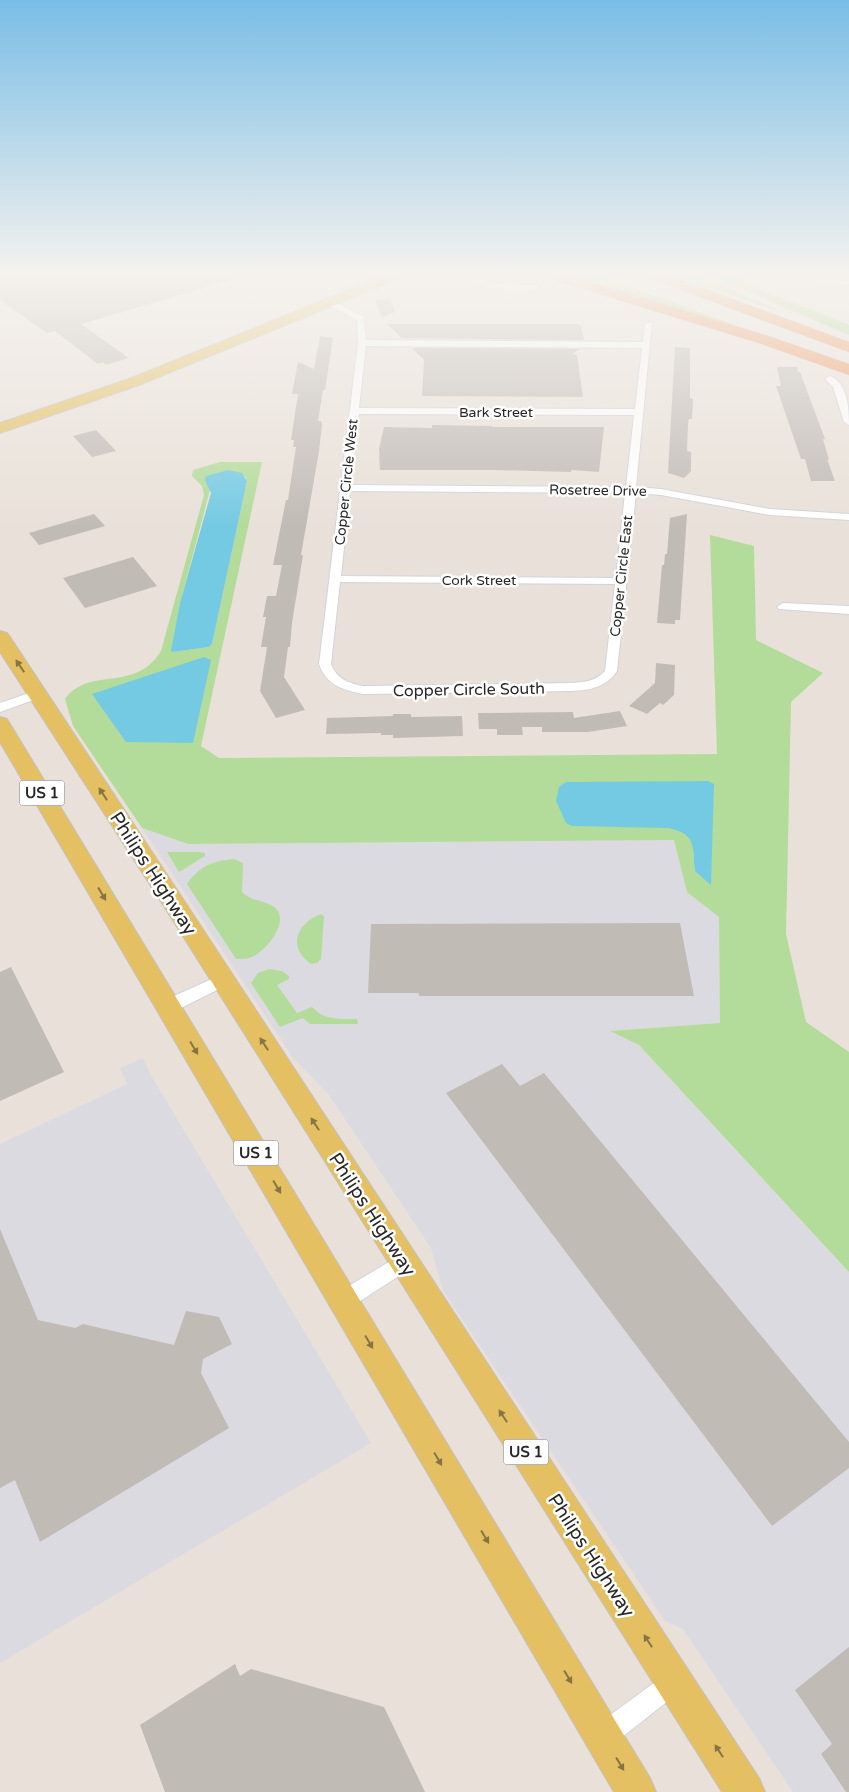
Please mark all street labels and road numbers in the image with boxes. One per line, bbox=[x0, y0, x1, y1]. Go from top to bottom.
street label: Bark Street bbox=[459, 404, 534, 421]
street label: Copper Circle West bbox=[331, 417, 362, 546]
street label: Rosetree Drive bbox=[549, 481, 647, 500]
street label: Copper Circle East bbox=[607, 514, 636, 638]
street label: Cork Street bbox=[442, 572, 517, 589]
street label: Copper Circle South bbox=[393, 679, 545, 701]
road number: US 1 bbox=[20, 780, 64, 806]
street label: Philips Highway bbox=[105, 808, 201, 939]
road number: US 1 bbox=[234, 1140, 278, 1166]
street label: Philips Highway bbox=[324, 1149, 420, 1280]
road number: US 1 bbox=[504, 1440, 548, 1464]
street label: Philips Highway bbox=[543, 1490, 639, 1621]

